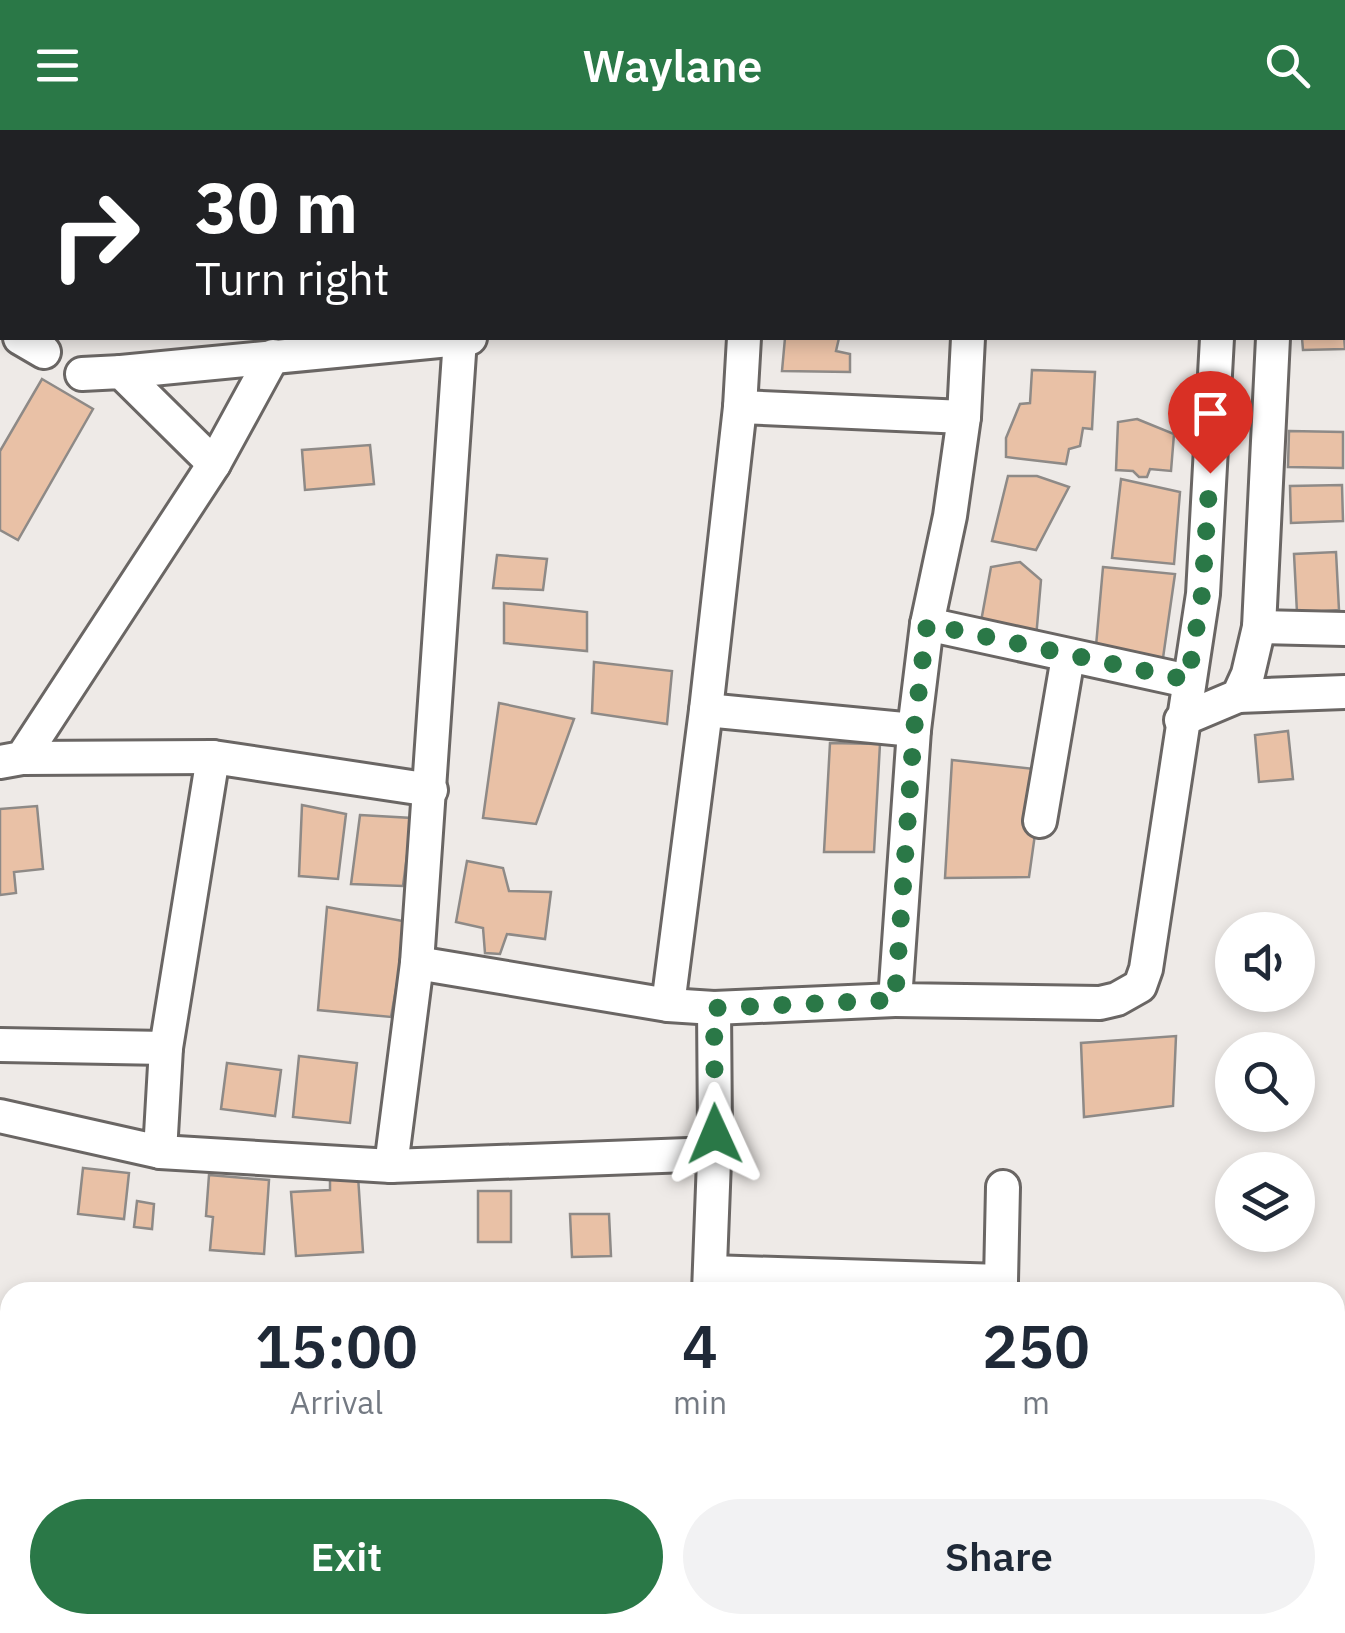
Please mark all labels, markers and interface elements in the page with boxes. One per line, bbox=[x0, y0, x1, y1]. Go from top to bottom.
text: Waylane bbox=[583, 36, 762, 94]
icon: menu bbox=[30, 38, 85, 93]
icon: search bbox=[1260, 38, 1315, 93]
text: 30 m bbox=[195, 161, 358, 252]
icon: right bbox=[30, 170, 160, 300]
text: Turn right bbox=[195, 249, 390, 307]
pin bbox=[1168, 371, 1253, 474]
icon: arrive bbox=[1183, 386, 1238, 441]
map controls bbox=[1215, 912, 1315, 1252]
button: sound bbox=[1215, 912, 1315, 1012]
button: search bbox=[1215, 1032, 1315, 1132]
position arrow bbox=[663, 1082, 767, 1186]
button: layers bbox=[1215, 1152, 1315, 1252]
text: 15:00 bbox=[255, 1306, 418, 1385]
text: 4 bbox=[682, 1306, 718, 1385]
text: 250 bbox=[982, 1306, 1090, 1385]
text: Arrival bbox=[290, 1381, 383, 1423]
text: min bbox=[673, 1381, 727, 1423]
text: m bbox=[1022, 1381, 1050, 1423]
button: Exit bbox=[30, 1499, 663, 1614]
button: Share bbox=[683, 1499, 1315, 1614]

